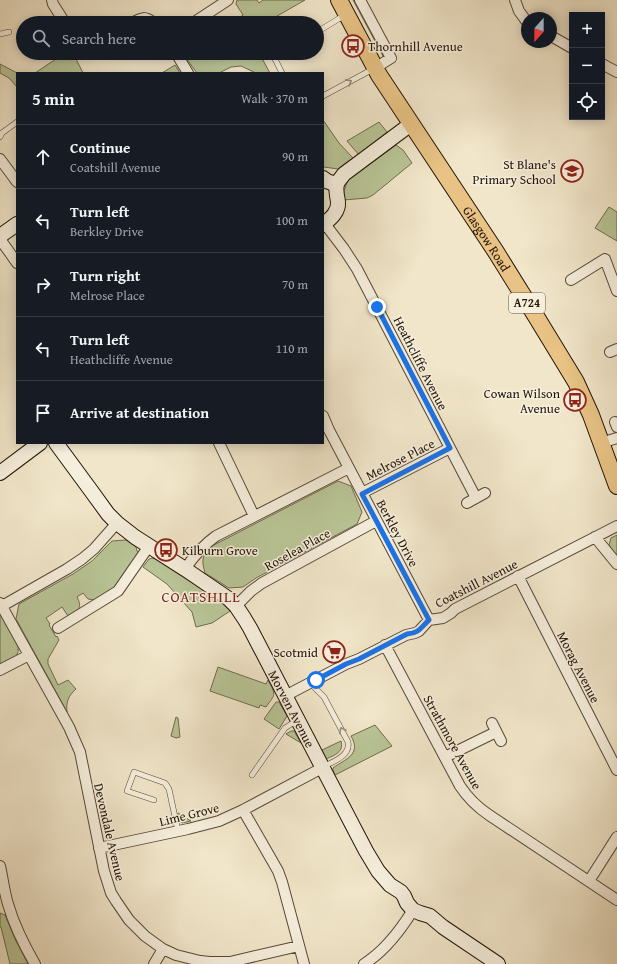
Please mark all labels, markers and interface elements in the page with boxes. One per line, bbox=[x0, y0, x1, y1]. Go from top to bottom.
north arrow bbox=[521, 12, 557, 48]
map controls bbox=[569, 12, 605, 120]
button: + bbox=[569, 12, 605, 48]
search box bbox=[16, 16, 324, 60]
icon: search bbox=[30, 27, 52, 49]
text: Search here bbox=[62, 28, 136, 49]
bus stop icon: Thornhill Avenue bbox=[340, 33, 366, 59]
place label: Thornhill Avenue bbox=[368, 37, 463, 56]
button: − bbox=[569, 48, 605, 84]
one-way arrow bbox=[345, 80, 352, 87]
button: locate bbox=[569, 84, 605, 120]
text: 5 min bbox=[32, 86, 74, 111]
text: Walk · 370 m bbox=[241, 89, 308, 108]
text: Continue bbox=[70, 137, 131, 158]
icon: ahead bbox=[32, 146, 54, 168]
text: 90 m bbox=[282, 147, 308, 166]
place label: St Blane's Primary School bbox=[472, 155, 556, 189]
text: Coatshill Avenue bbox=[70, 158, 161, 177]
school or university icon: St Blane's Primary School bbox=[559, 158, 585, 184]
text: Turn left bbox=[70, 201, 129, 222]
street label: Glasgow Road bbox=[458, 202, 515, 275]
icon: left bbox=[32, 210, 54, 232]
text: 100 m bbox=[276, 211, 308, 230]
text: Berkley Drive bbox=[70, 222, 144, 241]
text: Turn right bbox=[70, 265, 141, 286]
icon: right bbox=[32, 274, 54, 296]
text: 70 m bbox=[282, 275, 308, 294]
text: Melrose Place bbox=[70, 286, 145, 305]
road number: A724 bbox=[509, 293, 545, 313]
route end bbox=[368, 298, 386, 316]
street label: Heathcliffe Avenue bbox=[389, 313, 452, 413]
text: Turn left bbox=[70, 329, 129, 350]
icon: left bbox=[32, 338, 54, 360]
text: 110 m bbox=[276, 339, 308, 358]
text: Heathcliffe Avenue bbox=[70, 350, 173, 369]
place label: Cowan Wilson Avenue bbox=[484, 384, 561, 418]
bus stop icon: Cowan Wilson Avenue bbox=[562, 387, 588, 413]
icon: arrive bbox=[32, 402, 54, 424]
text: Arrive at destination bbox=[70, 402, 209, 423]
street label: Melrose Place bbox=[363, 434, 438, 485]
street label: Berkley Drive bbox=[372, 496, 423, 570]
street label: Roselea Place bbox=[261, 523, 334, 575]
bus stop icon: Kilburn Grove bbox=[153, 537, 179, 563]
place label: Kilburn Grove bbox=[182, 541, 258, 560]
street label: Coatshill Avenue bbox=[432, 554, 521, 612]
district label: COATSHILL bbox=[161, 586, 241, 607]
street label: Morag Avenue bbox=[552, 628, 605, 706]
supermarket icon: Scotmid bbox=[321, 639, 347, 665]
place label: Scotmid bbox=[273, 643, 318, 662]
street label: Morven Avenue bbox=[263, 667, 320, 751]
route start bbox=[307, 671, 325, 689]
street label: Strathmore Avenue bbox=[419, 691, 486, 793]
one-way arrow bbox=[339, 727, 347, 735]
street label: Devondale Avenue bbox=[89, 781, 130, 883]
street label: Lime Grove bbox=[157, 798, 221, 831]

